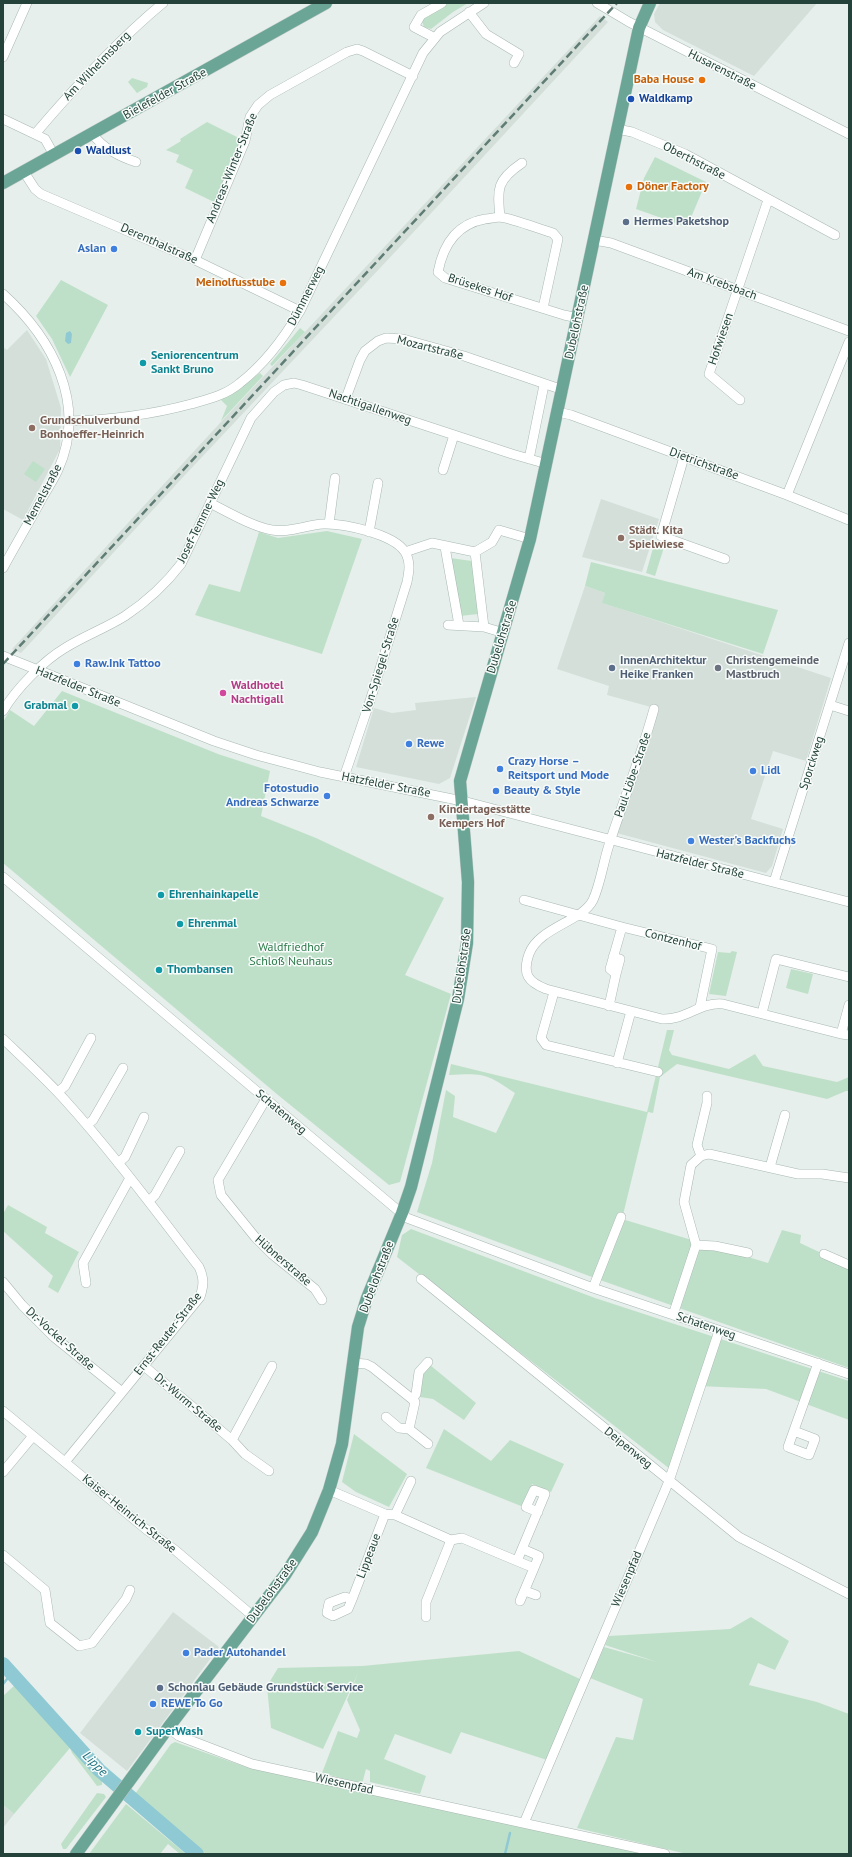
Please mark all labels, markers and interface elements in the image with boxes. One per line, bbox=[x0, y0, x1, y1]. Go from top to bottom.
street label: Am Wilhelmsberg bbox=[60, 28, 134, 104]
street label: Husarenstraße bbox=[685, 47, 759, 93]
street label: Bielefelder Straße bbox=[121, 65, 209, 123]
place label: Baba House bbox=[634, 73, 694, 87]
marker: Baba House bbox=[697, 75, 707, 85]
place label: Waldkamp bbox=[639, 92, 693, 106]
marker: Waldkamp bbox=[626, 94, 636, 104]
street label: Andreas-Winter-Straße bbox=[203, 111, 261, 225]
street label: Oberthstraße bbox=[660, 139, 728, 183]
place label: Waldlust bbox=[86, 144, 131, 158]
marker: Waldlust bbox=[73, 146, 83, 156]
place label: Döner Factory bbox=[637, 180, 709, 194]
marker: Döner Factory bbox=[624, 182, 634, 192]
place label: Hermes Paketshop bbox=[634, 215, 729, 229]
marker: Hermes Paketshop bbox=[621, 217, 631, 227]
street label: Derenthalstraße bbox=[118, 221, 200, 267]
place label: Aslan bbox=[78, 242, 106, 256]
marker: Aslan bbox=[109, 244, 119, 254]
street label: Dümmerweg bbox=[285, 264, 327, 328]
street label: Am Krebsbach bbox=[685, 265, 759, 303]
street label: Brüsekes Hof bbox=[446, 271, 514, 305]
place label: Meinolfusstube bbox=[196, 276, 275, 290]
marker: Meinolfusstube bbox=[278, 278, 288, 288]
street label: Dubelohstraße bbox=[562, 283, 592, 361]
street label: Hofwiesen bbox=[705, 311, 737, 367]
street label: Mozartstraße bbox=[395, 333, 465, 363]
place label: Seniorencentrum Sankt Bruno bbox=[151, 349, 239, 377]
marker: Seniorencentrum Sankt Bruno bbox=[138, 358, 148, 368]
street label: Nachtigallenweg bbox=[327, 386, 413, 428]
place label: Grundschulverbund Bonhoeffer-Heinrich bbox=[40, 414, 144, 442]
marker: Grundschulverbund Bonhoeffer-Heinrich bbox=[27, 423, 37, 433]
street label: Dietrichstraße bbox=[667, 445, 741, 483]
street label: Memelstraße bbox=[21, 462, 65, 528]
street label: Josef-Temme-Weg bbox=[175, 477, 227, 565]
place label: Städt. Kita Spielwiese bbox=[629, 524, 684, 552]
marker: Städt. Kita Spielwiese bbox=[616, 533, 626, 543]
street label: Dubelohstraße bbox=[484, 599, 520, 675]
street label: Von-Spiegel-Straße bbox=[360, 615, 402, 715]
place label: InnenArchitektur Heike Franken bbox=[620, 654, 707, 682]
place label: Christengemeinde Mastbruch bbox=[726, 654, 819, 682]
place label: Raw.Ink Tattoo bbox=[85, 657, 161, 671]
marker: Raw.Ink Tattoo bbox=[72, 659, 82, 669]
street label: Hatzfelder Straße bbox=[33, 663, 123, 711]
marker: InnenArchitektur Heike Franken bbox=[607, 663, 617, 673]
marker: Christengemeinde Mastbruch bbox=[713, 663, 723, 673]
place label: Waldhotel Nachtigall bbox=[231, 679, 283, 707]
marker: Waldhotel Nachtigall bbox=[218, 688, 228, 698]
place label: Grabmal bbox=[24, 699, 67, 713]
marker: Grabmal bbox=[70, 701, 80, 711]
street label: Paul-Löbe-Straße bbox=[612, 731, 654, 819]
street label: Sporckweg bbox=[797, 734, 827, 792]
place label: Rewe bbox=[417, 737, 444, 751]
marker: Rewe bbox=[404, 739, 414, 749]
place label: Crazy Horse – Reitsport und Mode bbox=[508, 755, 609, 783]
marker: Crazy Horse – Reitsport und Mode bbox=[495, 764, 505, 774]
place label: Lidl bbox=[761, 764, 780, 778]
marker: Lidl bbox=[748, 766, 758, 776]
street label: Hatzfelder Straße bbox=[340, 769, 432, 801]
place label: Fotostudio Andreas Schwarze bbox=[226, 782, 319, 810]
place label: Beauty & Style bbox=[504, 784, 581, 798]
marker: Beauty & Style bbox=[491, 786, 501, 796]
marker: Fotostudio Andreas Schwarze bbox=[322, 791, 332, 801]
place label: Kindertagesstätte Kempers Hof bbox=[439, 803, 531, 831]
marker: Kindertagesstätte Kempers Hof bbox=[426, 812, 436, 822]
place label: Wester's Backfuchs bbox=[699, 834, 796, 848]
marker: Wester's Backfuchs bbox=[686, 836, 696, 846]
street label: Hatzfelder Straße bbox=[654, 846, 746, 882]
place label: Ehrenhainkapelle bbox=[169, 888, 258, 902]
marker: Ehrenhainkapelle bbox=[156, 890, 166, 900]
place label: Ehrenmal bbox=[188, 917, 237, 931]
marker: Ehrenmal bbox=[175, 919, 185, 929]
street label: Contzenhof bbox=[643, 926, 703, 954]
street label: Dubelohstraße bbox=[450, 927, 474, 1005]
park label: Waldfriedhof Schloß Neuhaus bbox=[249, 941, 333, 969]
place label: Thombansen bbox=[167, 963, 233, 977]
marker: Thombansen bbox=[154, 965, 164, 975]
street label: Schatenweg bbox=[253, 1087, 309, 1137]
street label: Hübnerstraße bbox=[252, 1233, 314, 1289]
street label: Dubelohstraße bbox=[357, 1239, 397, 1315]
street label: Ernst-Reuter-Straße bbox=[131, 1290, 205, 1378]
street label: Dr.-Vockel-Straße bbox=[23, 1304, 97, 1374]
street label: Schatenweg bbox=[674, 1309, 738, 1343]
street label: Dr.-Wurm-Straße bbox=[151, 1370, 225, 1436]
street label: Deipenweg bbox=[601, 1424, 655, 1472]
street label: Kaiser-Heinrich-Straße bbox=[79, 1472, 179, 1556]
street label: Lippeaue bbox=[354, 1531, 384, 1581]
street label: Wiesenpfad bbox=[609, 1549, 645, 1609]
street label: Dubelohstraße bbox=[244, 1556, 300, 1626]
place label: Pader Autohandel bbox=[194, 1646, 286, 1660]
marker: Pader Autohandel bbox=[181, 1648, 191, 1658]
place label: Schonlau Gebäude Grundstück Service bbox=[168, 1681, 363, 1695]
marker: Schonlau Gebäude Grundstück Service bbox=[155, 1683, 165, 1693]
place label: REWE To Go bbox=[161, 1697, 223, 1711]
marker: REWE To Go bbox=[148, 1699, 158, 1709]
place label: SuperWash bbox=[146, 1725, 203, 1739]
marker: SuperWash bbox=[133, 1727, 143, 1737]
water label: Lippe bbox=[79, 1748, 111, 1780]
street label: Wiesenpfad bbox=[313, 1770, 375, 1798]

